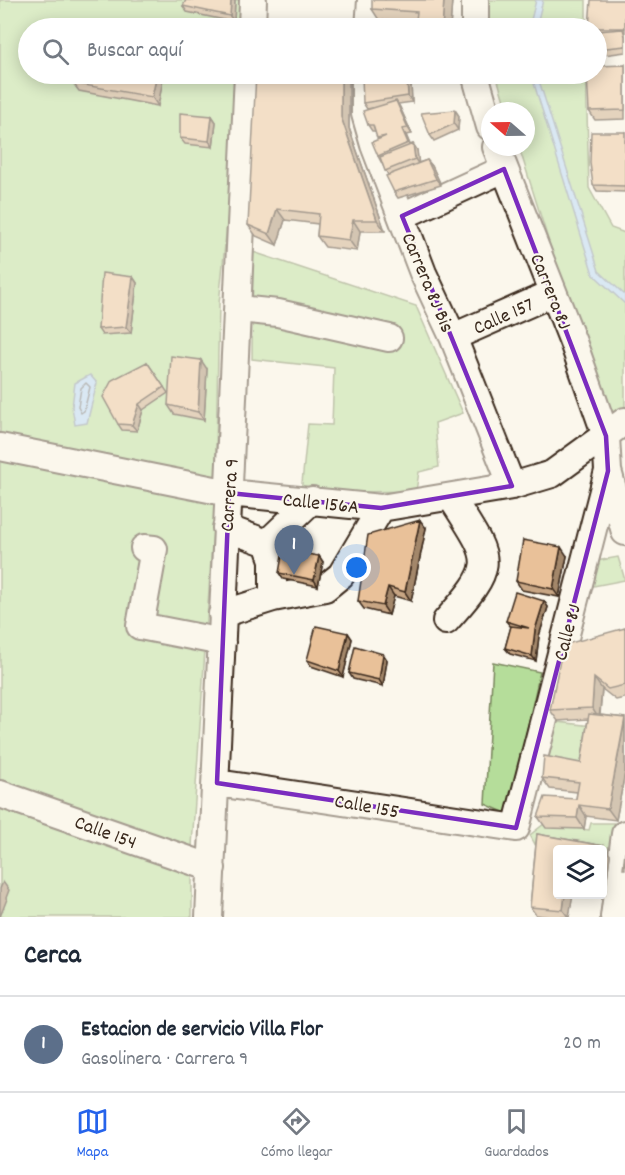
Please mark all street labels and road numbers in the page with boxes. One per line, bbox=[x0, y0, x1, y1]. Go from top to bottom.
street label: Carrera 8J Bis bbox=[393, 229, 460, 337]
street label: Carrera 8J bbox=[521, 250, 577, 334]
street label: Calle 157 bbox=[470, 292, 539, 343]
street label: Carrera 9 bbox=[214, 458, 248, 533]
street label: Calle 156A bbox=[281, 487, 360, 523]
street label: Calle 8J bbox=[548, 601, 590, 664]
street label: Calle 155 bbox=[332, 789, 401, 827]
street label: Calle 154 bbox=[70, 810, 140, 858]

